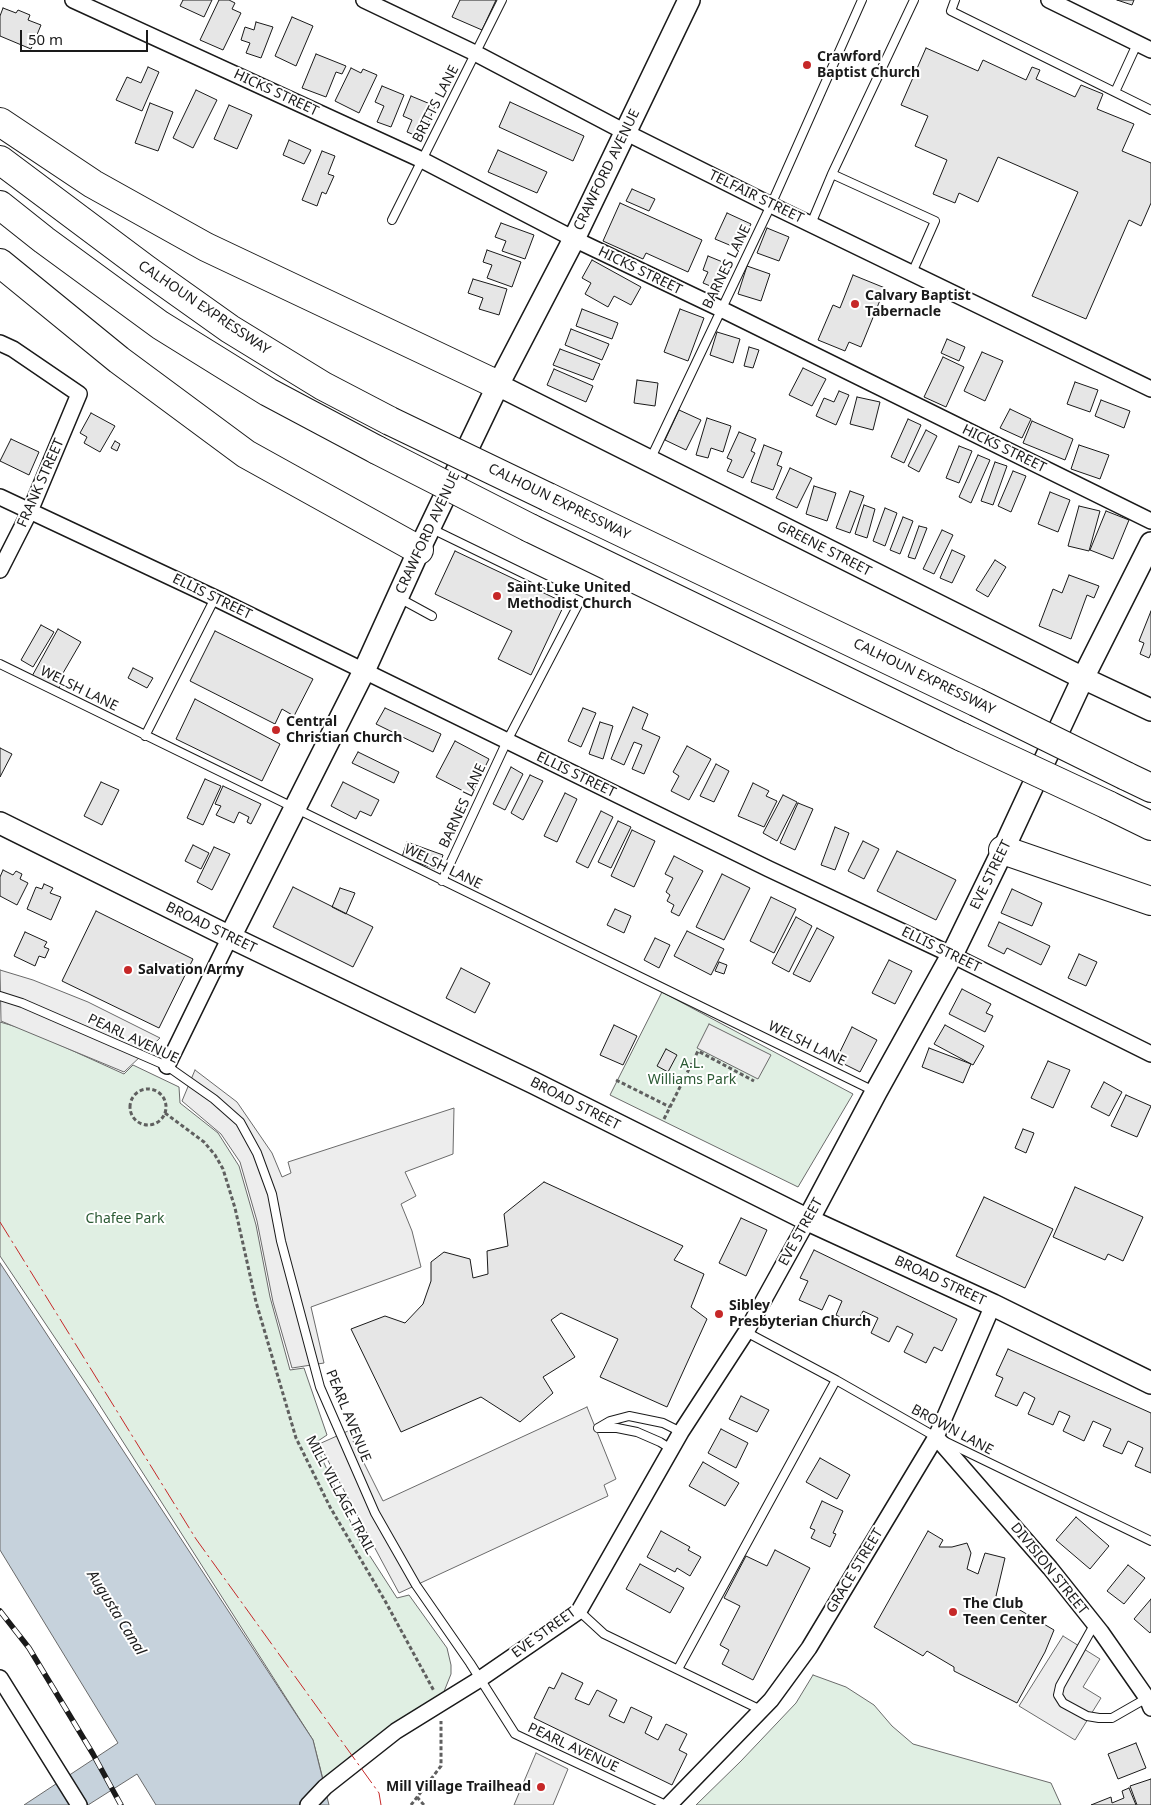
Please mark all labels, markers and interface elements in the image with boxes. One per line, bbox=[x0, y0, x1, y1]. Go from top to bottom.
scale bar bbox=[22, 20, 150, 52]
text: 50 m bbox=[28, 29, 63, 49]
place label: Crawford Baptist Church bbox=[817, 49, 920, 82]
marker: Crawford Baptist Church bbox=[801, 59, 813, 71]
street label: BRITTS LANE bbox=[409, 63, 463, 145]
street label: HICKS STREET bbox=[231, 66, 321, 120]
street label: CRAWFORD AVENUE bbox=[570, 107, 644, 233]
street label: TELFAIR STREET bbox=[706, 167, 806, 227]
street label: BARNES LANE bbox=[699, 222, 755, 312]
street label: HICKS STREET bbox=[595, 243, 685, 299]
street label: CALHOUN EXPRESSWAY bbox=[135, 257, 273, 359]
place label: Calvary Baptist Tabernacle bbox=[865, 288, 971, 321]
marker: Calvary Baptist Tabernacle bbox=[849, 298, 861, 310]
street label: HICKS STREET bbox=[959, 421, 1049, 477]
street label: FRANK STREET bbox=[14, 436, 68, 530]
street label: CALHOUN EXPRESSWAY bbox=[485, 460, 633, 544]
street label: CRAWFORD AVENUE bbox=[392, 469, 464, 597]
street label: GREENE STREET bbox=[774, 518, 874, 580]
street label: ELLIS STREET bbox=[170, 571, 254, 623]
place label: Saint Luke United Methodist Church bbox=[507, 580, 632, 612]
marker: Saint Luke United Methodist Church bbox=[491, 590, 503, 602]
street label: CALHOUN EXPRESSWAY bbox=[850, 635, 998, 719]
street label: WELSH LANE bbox=[37, 663, 121, 715]
place label: Central Christian Church bbox=[286, 714, 402, 746]
marker: Central Christian Church bbox=[270, 724, 282, 736]
street label: ELLIS STREET bbox=[534, 749, 618, 801]
street label: BARNES LANE bbox=[436, 761, 490, 851]
street label: EVE STREET bbox=[967, 838, 1015, 912]
street label: WELSH LANE bbox=[401, 841, 485, 893]
street label: BROAD STREET bbox=[163, 899, 259, 957]
street label: ELLIS STREET bbox=[899, 924, 983, 976]
place label: Salvation Army bbox=[138, 962, 244, 978]
marker: Salvation Army bbox=[122, 964, 134, 976]
street label: PEARL AVENUE bbox=[85, 1011, 181, 1067]
street label: WELSH LANE bbox=[765, 1018, 849, 1070]
park label: A.L. Williams Park bbox=[648, 1056, 736, 1088]
street label: BROAD STREET bbox=[527, 1074, 623, 1134]
street label: EVE STREET bbox=[775, 1195, 827, 1269]
park label: Chafee Park bbox=[85, 1211, 165, 1227]
street label: BROAD STREET bbox=[892, 1253, 988, 1309]
place label: Sibley Presbyterian Church bbox=[729, 1298, 871, 1330]
marker: Sibley Presbyterian Church bbox=[713, 1308, 725, 1320]
street label: PEARL AVENUE bbox=[322, 1367, 374, 1465]
street label: BROWN LANE bbox=[908, 1401, 996, 1459]
street label: MILL VILLAGE TRAIL bbox=[302, 1433, 378, 1557]
street label: DIVISION STREET bbox=[1007, 1520, 1091, 1618]
street label: GRACE STREET bbox=[823, 1526, 887, 1616]
water label: Augusta Canal bbox=[83, 1567, 149, 1659]
place label: The Club Teen Center bbox=[963, 1596, 1047, 1628]
street label: EVE STREET bbox=[509, 1604, 579, 1662]
marker: The Club Teen Center bbox=[947, 1606, 959, 1618]
street label: PEARL AVENUE bbox=[525, 1720, 621, 1776]
place label: Mill Village Trailhead bbox=[386, 1779, 531, 1795]
marker: Mill Village Trailhead bbox=[535, 1781, 547, 1793]

